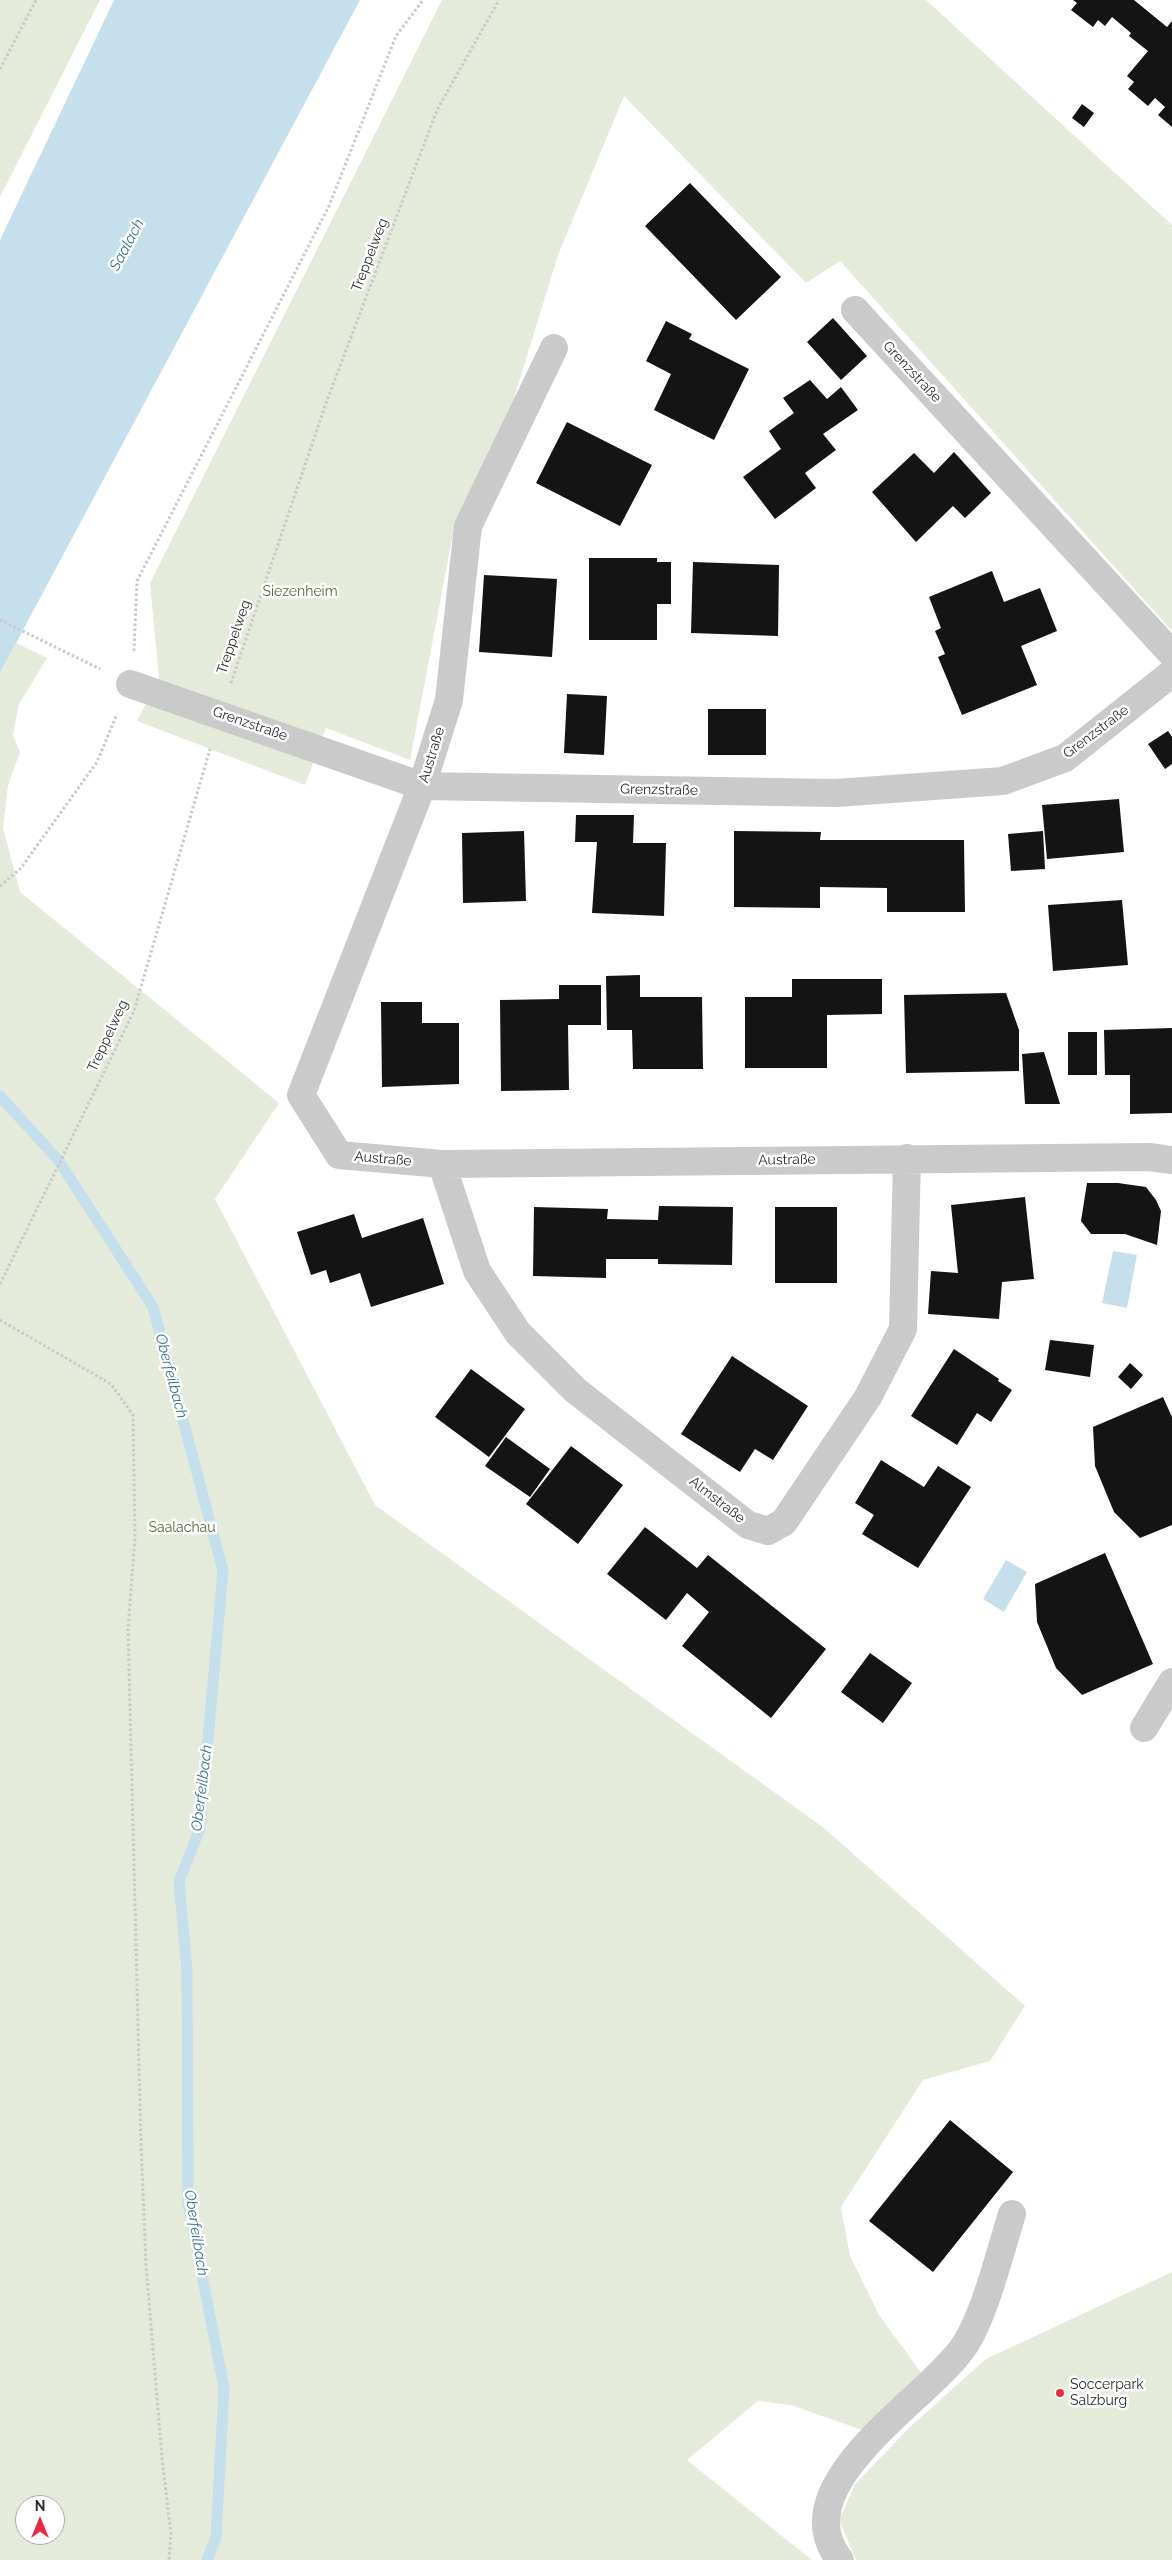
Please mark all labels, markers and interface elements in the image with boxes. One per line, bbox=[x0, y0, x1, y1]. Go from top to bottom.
water label: Saalach bbox=[106, 216, 148, 274]
street label: Treppelweg bbox=[348, 216, 392, 294]
street label: Grenzstraße bbox=[879, 338, 945, 406]
park label: Siezenheim bbox=[262, 584, 338, 600]
street label: Treppelweg bbox=[213, 598, 255, 676]
street label: Grenzstraße bbox=[1060, 702, 1132, 762]
street label: Grenzstraße bbox=[210, 703, 290, 745]
street label: Austraße bbox=[416, 725, 448, 785]
street label: Grenzstraße bbox=[620, 781, 698, 799]
street label: Treppelweg bbox=[84, 997, 132, 1075]
street label: Austraße bbox=[354, 1148, 412, 1170]
street label: Austraße bbox=[758, 1151, 816, 1169]
water label: Oberfeilbach bbox=[151, 1332, 191, 1420]
street label: Almstraße bbox=[686, 1473, 748, 1527]
park label: Saalachau bbox=[149, 1520, 215, 1536]
water label: Oberfeilbach bbox=[188, 1744, 216, 1832]
water label: Oberfeilbach bbox=[180, 2189, 212, 2277]
place label: Soccerpark Salzburg bbox=[1070, 2377, 1144, 2410]
marker: Soccerpark Salzburg bbox=[1054, 2387, 1066, 2399]
north arrow bbox=[15, 2495, 65, 2545]
text: N bbox=[35, 2498, 45, 2514]

